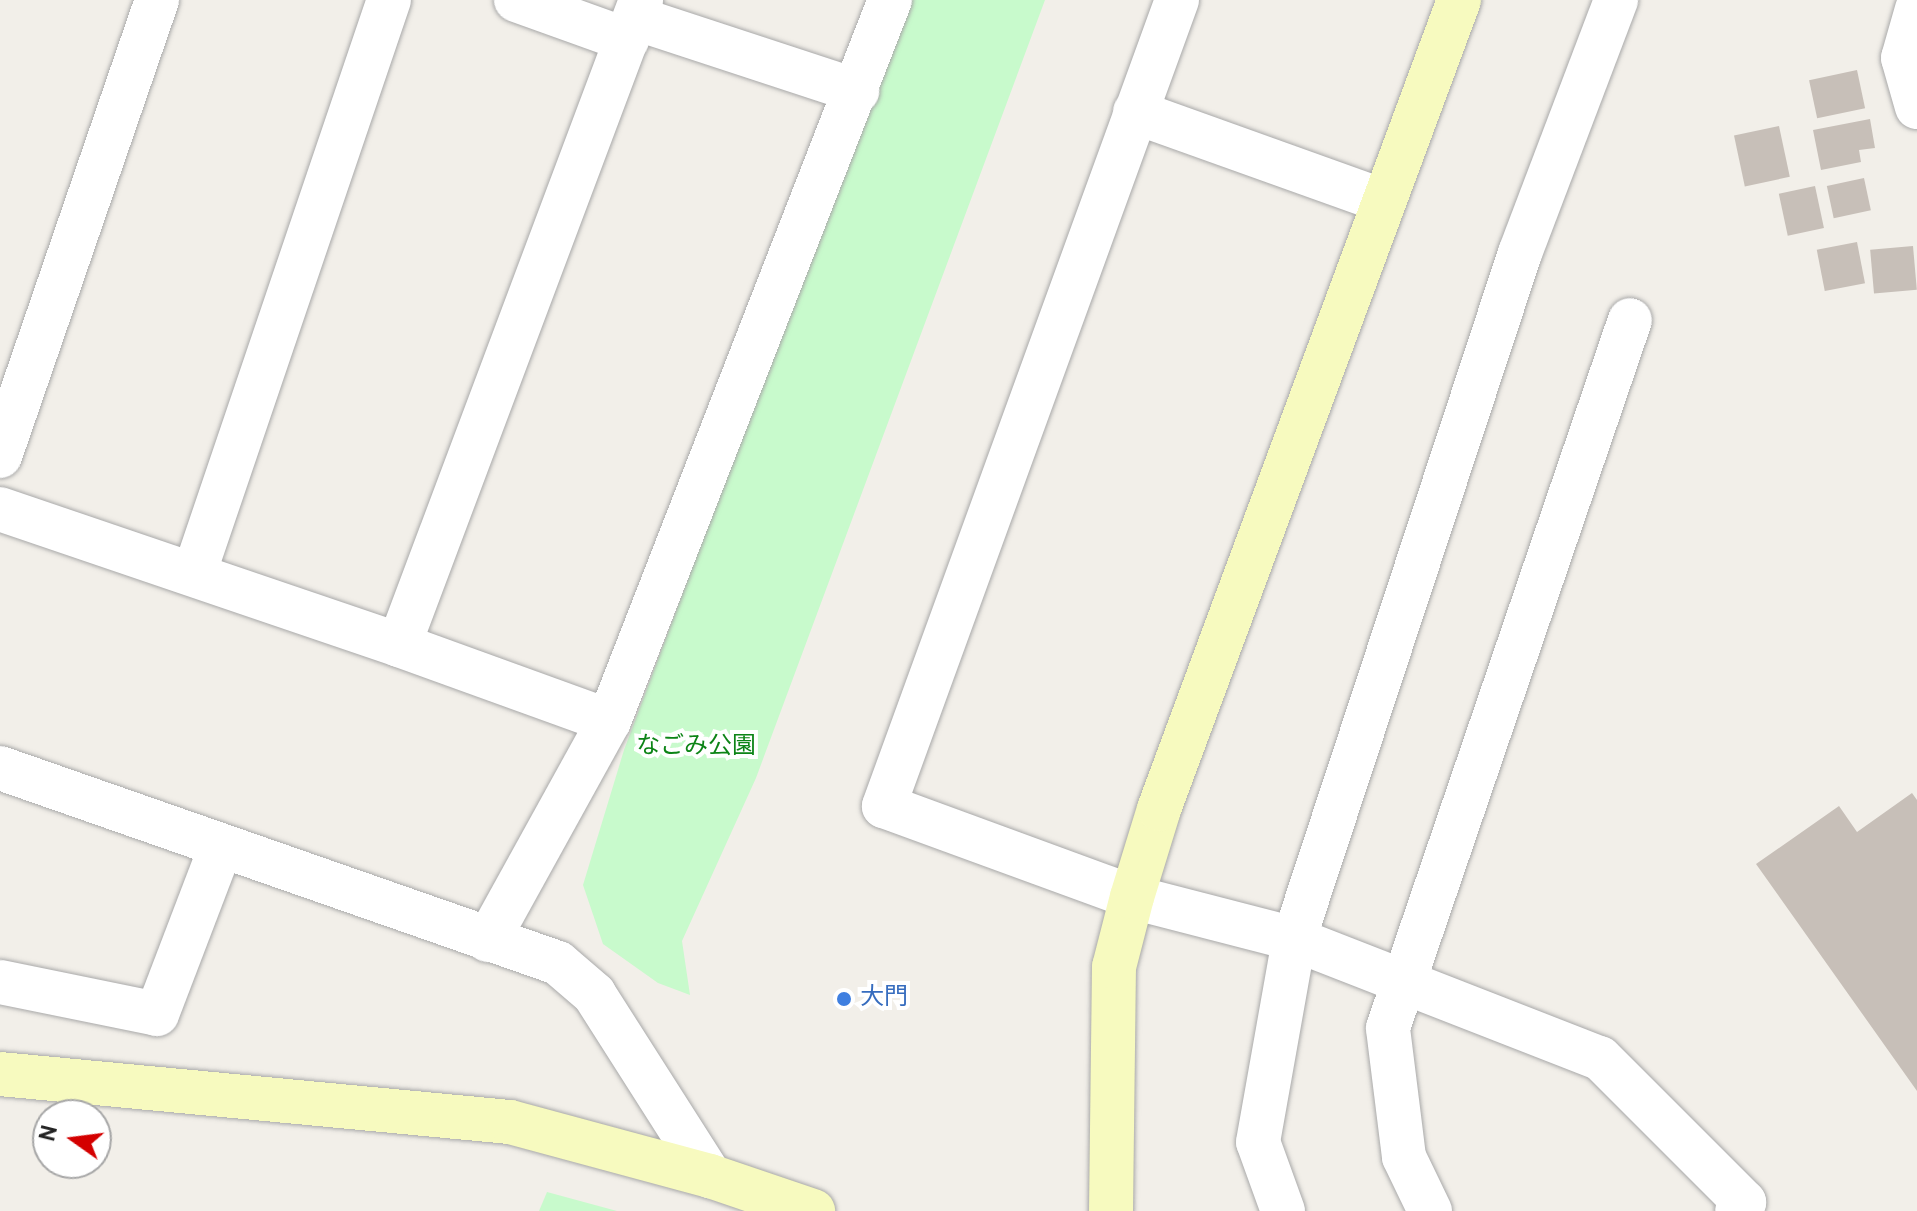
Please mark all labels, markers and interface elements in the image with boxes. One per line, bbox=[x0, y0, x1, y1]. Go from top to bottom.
park label: なごみ公園 bbox=[636, 734, 756, 762]
place label: 大門 bbox=[860, 985, 908, 1013]
marker: 大門 bbox=[835, 990, 853, 1008]
north arrow bbox=[32, 1099, 112, 1179]
text: N bbox=[35, 1123, 65, 1144]

